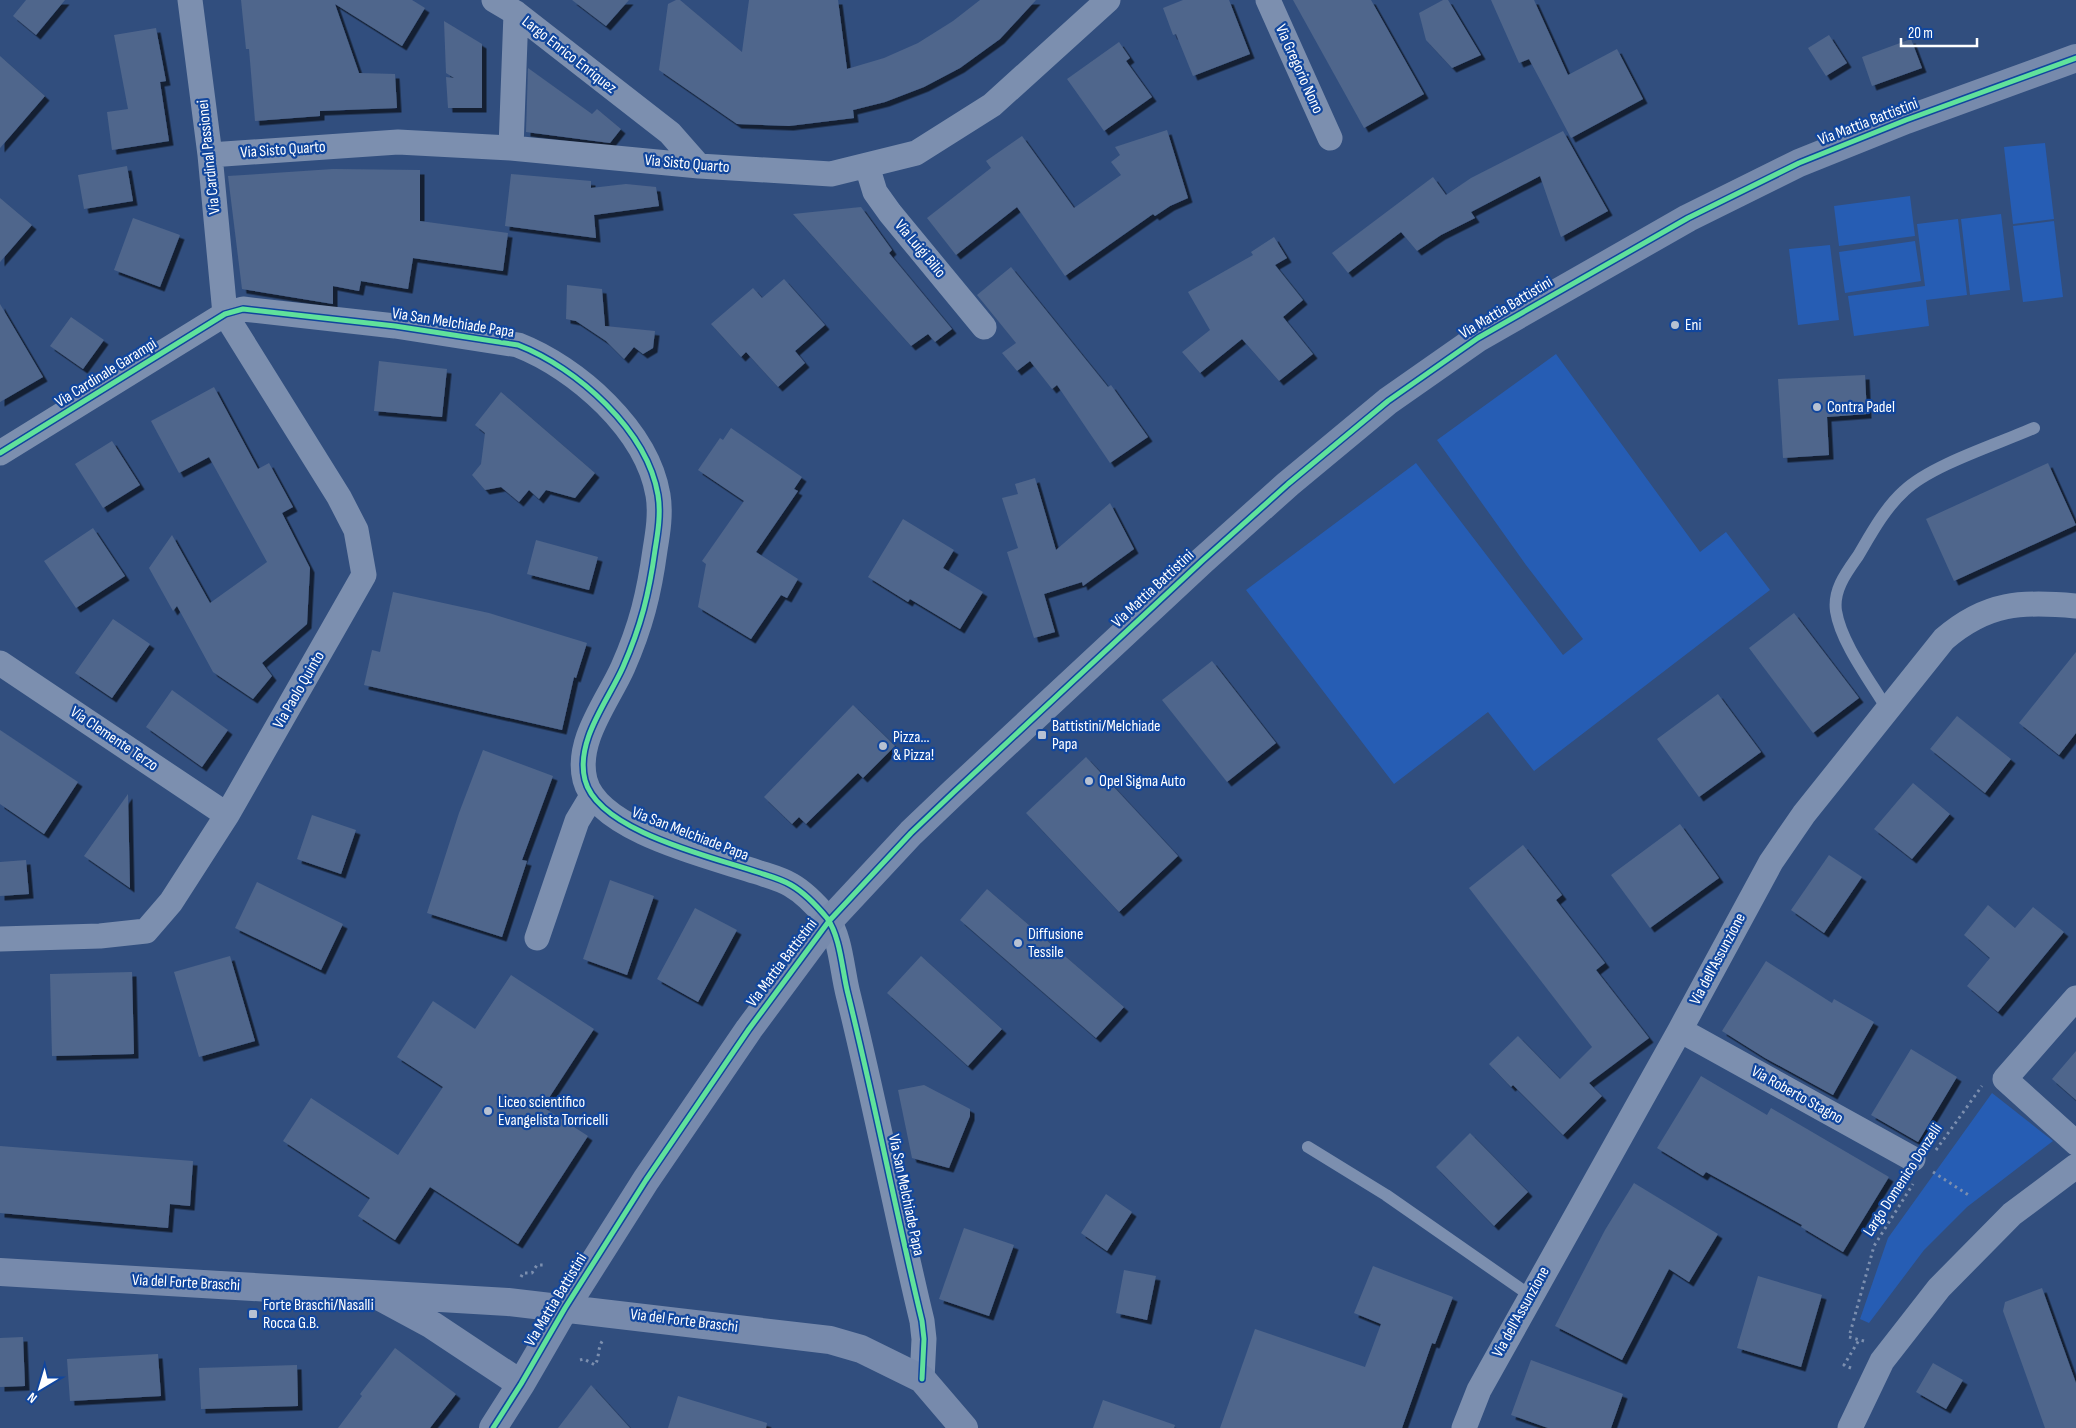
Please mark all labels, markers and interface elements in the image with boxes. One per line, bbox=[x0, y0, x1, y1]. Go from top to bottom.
street label: Largo Enrico Enriquez bbox=[518, 12, 620, 98]
scale bar bbox=[1901, 15, 1977, 47]
street label: Via Gregorio Nono bbox=[1271, 21, 1327, 117]
text: 20 m bbox=[1908, 24, 1933, 43]
street label: Via Mattia Battistini bbox=[1815, 94, 1921, 150]
street label: Via Cardinal Passionei bbox=[194, 99, 224, 215]
street label: Via Sisto Quarto bbox=[240, 138, 326, 162]
street label: Via Sisto Quarto bbox=[644, 151, 730, 177]
street label: Via Luigi Bilio bbox=[890, 216, 950, 282]
street label: Via Mattia Battistini bbox=[1456, 273, 1556, 343]
street label: Via San Melchiade Papa bbox=[390, 304, 516, 342]
place label: Eni bbox=[1685, 316, 1701, 335]
marker: Eni bbox=[1669, 319, 1681, 331]
street label: Via Cardinale Garampi bbox=[52, 334, 160, 412]
place label: Contra Padel bbox=[1827, 398, 1895, 417]
marker: Contra Padel bbox=[1811, 401, 1823, 413]
street label: Via Mattia Battistini bbox=[1108, 546, 1198, 632]
street label: Via Paolo Quinto bbox=[269, 648, 329, 732]
street label: Via Clemente Terzo bbox=[66, 703, 162, 775]
place label: Battistini/Melchiade Papa bbox=[1052, 717, 1161, 754]
place label: Pizza... & Pizza! bbox=[893, 728, 934, 765]
marker: Battistini/Melchiade Papa bbox=[1036, 729, 1048, 741]
marker: Pizza... & Pizza! bbox=[877, 740, 889, 752]
place label: Opel Sigma Auto bbox=[1099, 772, 1186, 791]
marker: Opel Sigma Auto bbox=[1083, 775, 1095, 787]
street label: Via San Melchiade Papa bbox=[629, 803, 751, 865]
street label: Via dell'Assunzione bbox=[1686, 910, 1750, 1008]
street label: Via Mattia Battistini bbox=[743, 915, 821, 1011]
place label: Diffusione Tessile bbox=[1028, 925, 1083, 962]
marker: Diffusione Tessile bbox=[1012, 937, 1024, 949]
street label: Via Roberto Stagno bbox=[1748, 1062, 1846, 1128]
place label: Liceo scientifico Evangelista Torricelli bbox=[498, 1093, 608, 1130]
marker: Liceo scientifico Evangelista Torricelli bbox=[482, 1105, 494, 1117]
street label: Largo Domenico Donzelli bbox=[1859, 1120, 1947, 1240]
street label: Via San Melchiade Papa bbox=[884, 1133, 928, 1257]
street label: Via Mattia Battistini bbox=[521, 1250, 591, 1350]
street label: Via dell'Assunzione bbox=[1488, 1263, 1554, 1361]
street label: Via del Forte Braschi bbox=[132, 1271, 240, 1295]
place label: Forte Braschi/Nasalli Rocca G.B. bbox=[263, 1296, 374, 1333]
street label: Via del Forte Braschi bbox=[629, 1305, 739, 1337]
marker: Forte Braschi/Nasalli Rocca G.B. bbox=[247, 1308, 259, 1320]
north arrow bbox=[15, 1363, 65, 1413]
text: N bbox=[24, 1389, 40, 1407]

